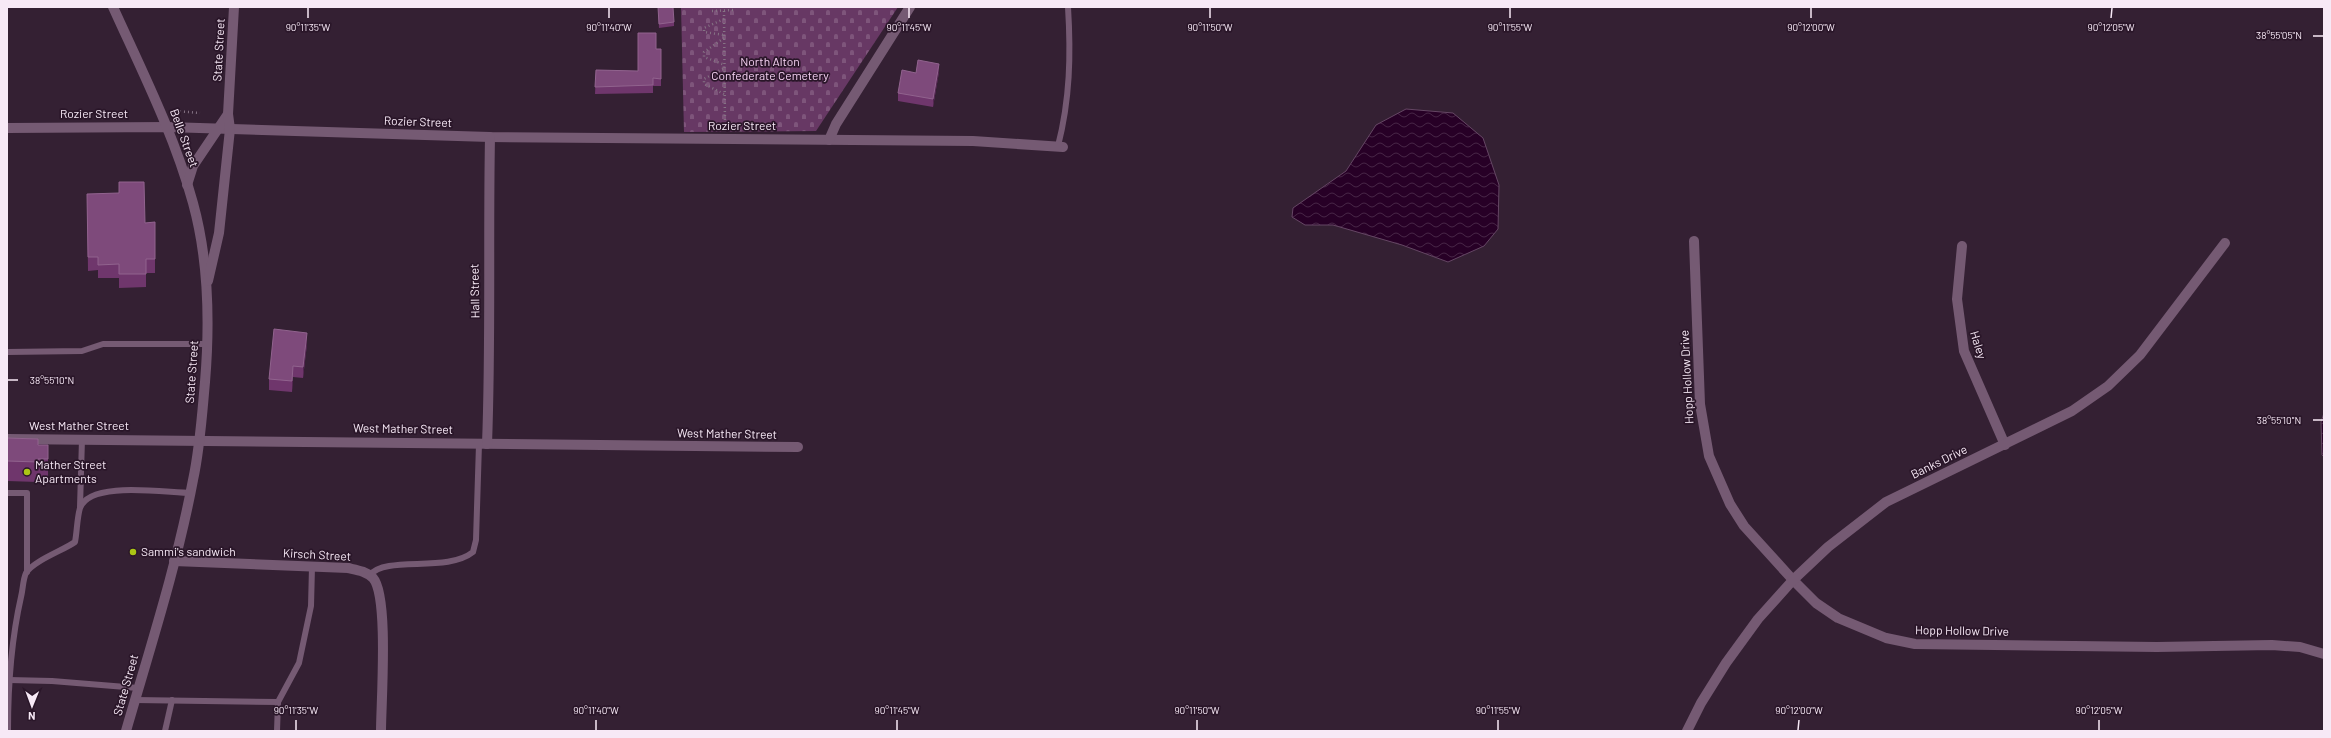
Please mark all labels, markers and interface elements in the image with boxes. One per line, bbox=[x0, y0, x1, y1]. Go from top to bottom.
street label: State Street bbox=[209, 18, 227, 82]
text: 90°11'35"W bbox=[286, 21, 331, 33]
text: 90°11'40"W bbox=[586, 21, 632, 33]
text: 90°11'45"W bbox=[887, 21, 932, 33]
text: 90°11'50"W bbox=[1187, 21, 1233, 33]
text: 90°11'55"W bbox=[1488, 21, 1533, 33]
text: 90°12'00"W bbox=[1787, 21, 1835, 33]
text: 90°12'05"W bbox=[2087, 21, 2135, 33]
text: 38°55'05"N bbox=[2256, 29, 2302, 41]
park label: North Alton Confederate Cemetery bbox=[711, 54, 829, 82]
street label: Rozier Street bbox=[60, 106, 128, 120]
street label: Belle Street bbox=[168, 107, 202, 169]
street label: Rozier Street bbox=[384, 113, 452, 129]
street label: Rozier Street bbox=[708, 118, 776, 132]
street label: Hall Street bbox=[467, 264, 481, 318]
street label: Haley bbox=[1968, 329, 1990, 361]
street label: Hopp Hollow Drive bbox=[1677, 330, 1695, 424]
street label: State Street bbox=[182, 340, 200, 404]
text: 38°55'10"N bbox=[30, 374, 74, 386]
text: 38°55'10"N bbox=[2257, 414, 2301, 426]
street label: West Mather Street bbox=[29, 418, 129, 432]
street label: West Mather Street bbox=[353, 420, 453, 436]
street label: West Mather Street bbox=[677, 425, 777, 441]
street label: Banks Drive bbox=[1908, 441, 1969, 481]
place label: Mather Street Apartments bbox=[35, 457, 106, 485]
marker: Mather Street Apartments bbox=[22, 467, 32, 477]
place label: Sammi's sandwich bbox=[141, 544, 236, 558]
street label: Kirsch Street bbox=[283, 545, 352, 563]
marker: Sammi's sandwich bbox=[128, 547, 138, 557]
street label: Hopp Hollow Drive bbox=[1915, 622, 2009, 638]
street label: State Street bbox=[110, 652, 140, 717]
north arrow bbox=[12, 686, 52, 726]
text: 90°11'35"W bbox=[274, 704, 319, 716]
text: 90°11'40"W bbox=[573, 704, 619, 716]
text: 90°11'45"W bbox=[875, 704, 920, 716]
text: 90°11'50"W bbox=[1174, 704, 1220, 716]
text: 90°11'55"W bbox=[1476, 704, 1521, 716]
text: 90°12'00"W bbox=[1775, 704, 1823, 716]
text: 90°12'05"W bbox=[2075, 704, 2123, 716]
text: N bbox=[28, 710, 36, 723]

